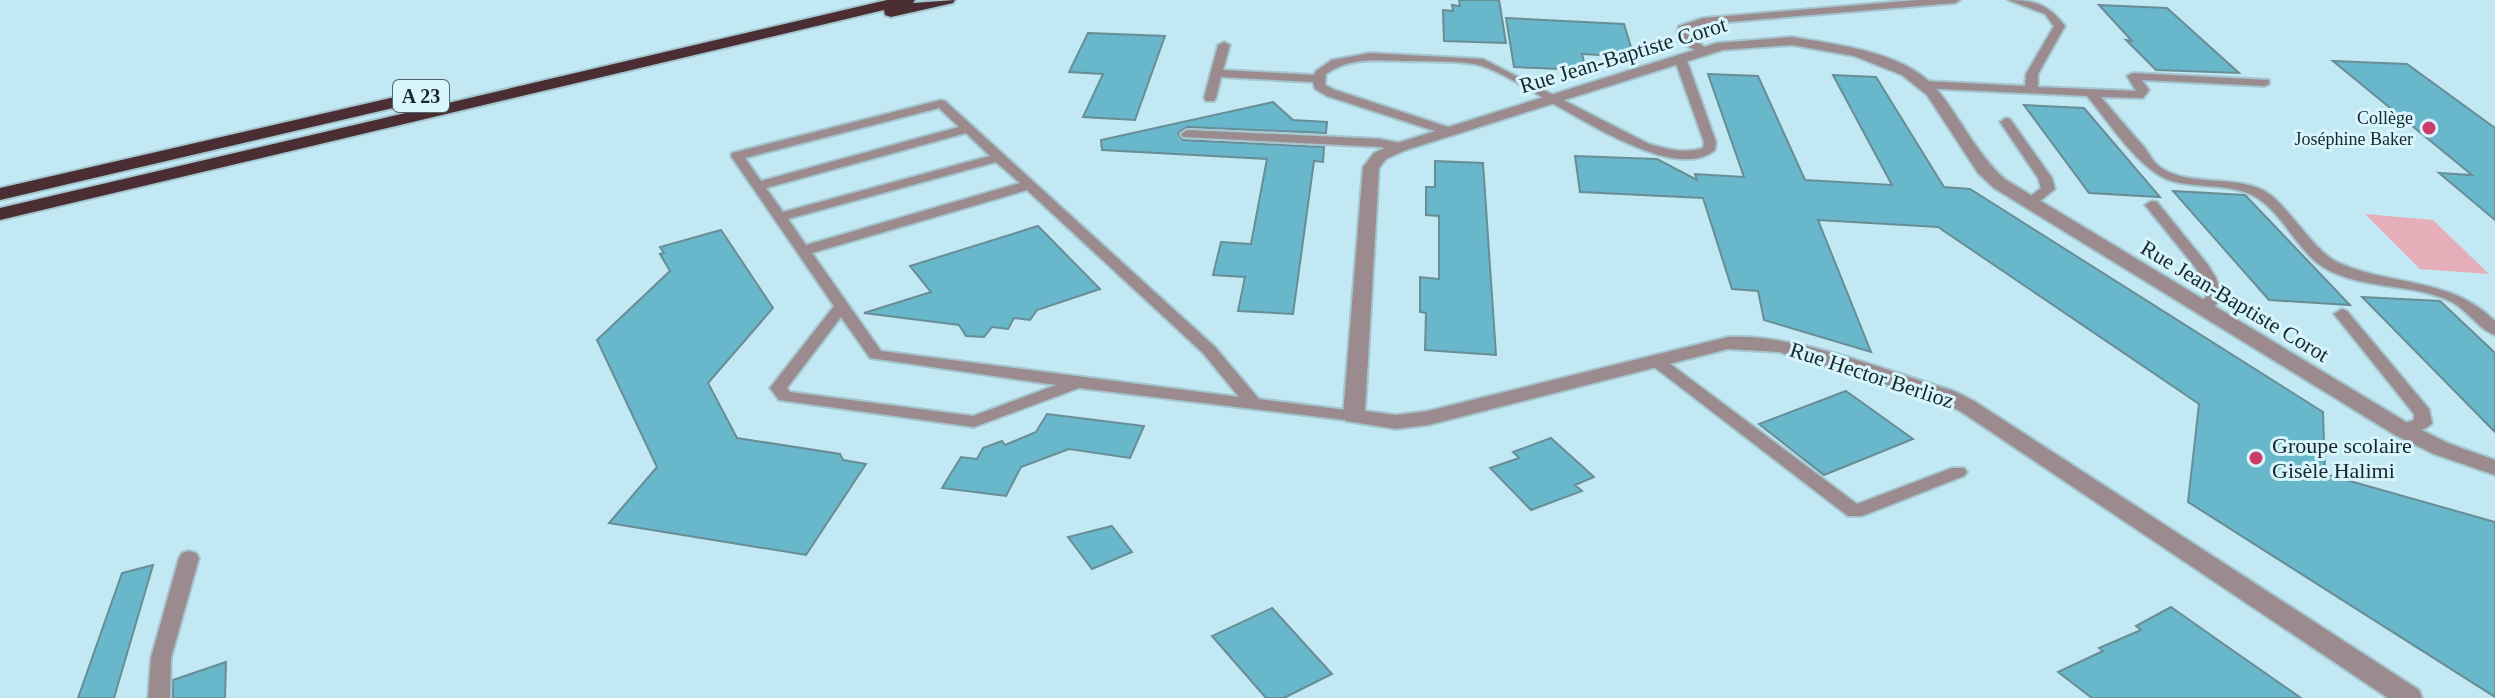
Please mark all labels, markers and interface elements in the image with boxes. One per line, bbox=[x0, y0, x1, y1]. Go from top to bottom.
street label: Rue Jean-Baptiste Corot bbox=[1517, 12, 1729, 98]
road number: A 23 bbox=[393, 80, 449, 112]
place label: Collège Joséphine Baker bbox=[2295, 108, 2413, 149]
marker: Collège Joséphine Baker bbox=[2420, 119, 2438, 137]
street label: Rue Jean-Baptiste Corot bbox=[2136, 235, 2334, 367]
street label: Rue Hector Berlioz bbox=[1787, 337, 1957, 413]
place label: Groupe scolaire Gisèle Halimi bbox=[2272, 433, 2412, 483]
marker: Groupe scolaire Gisèle Halimi bbox=[2247, 449, 2265, 467]

